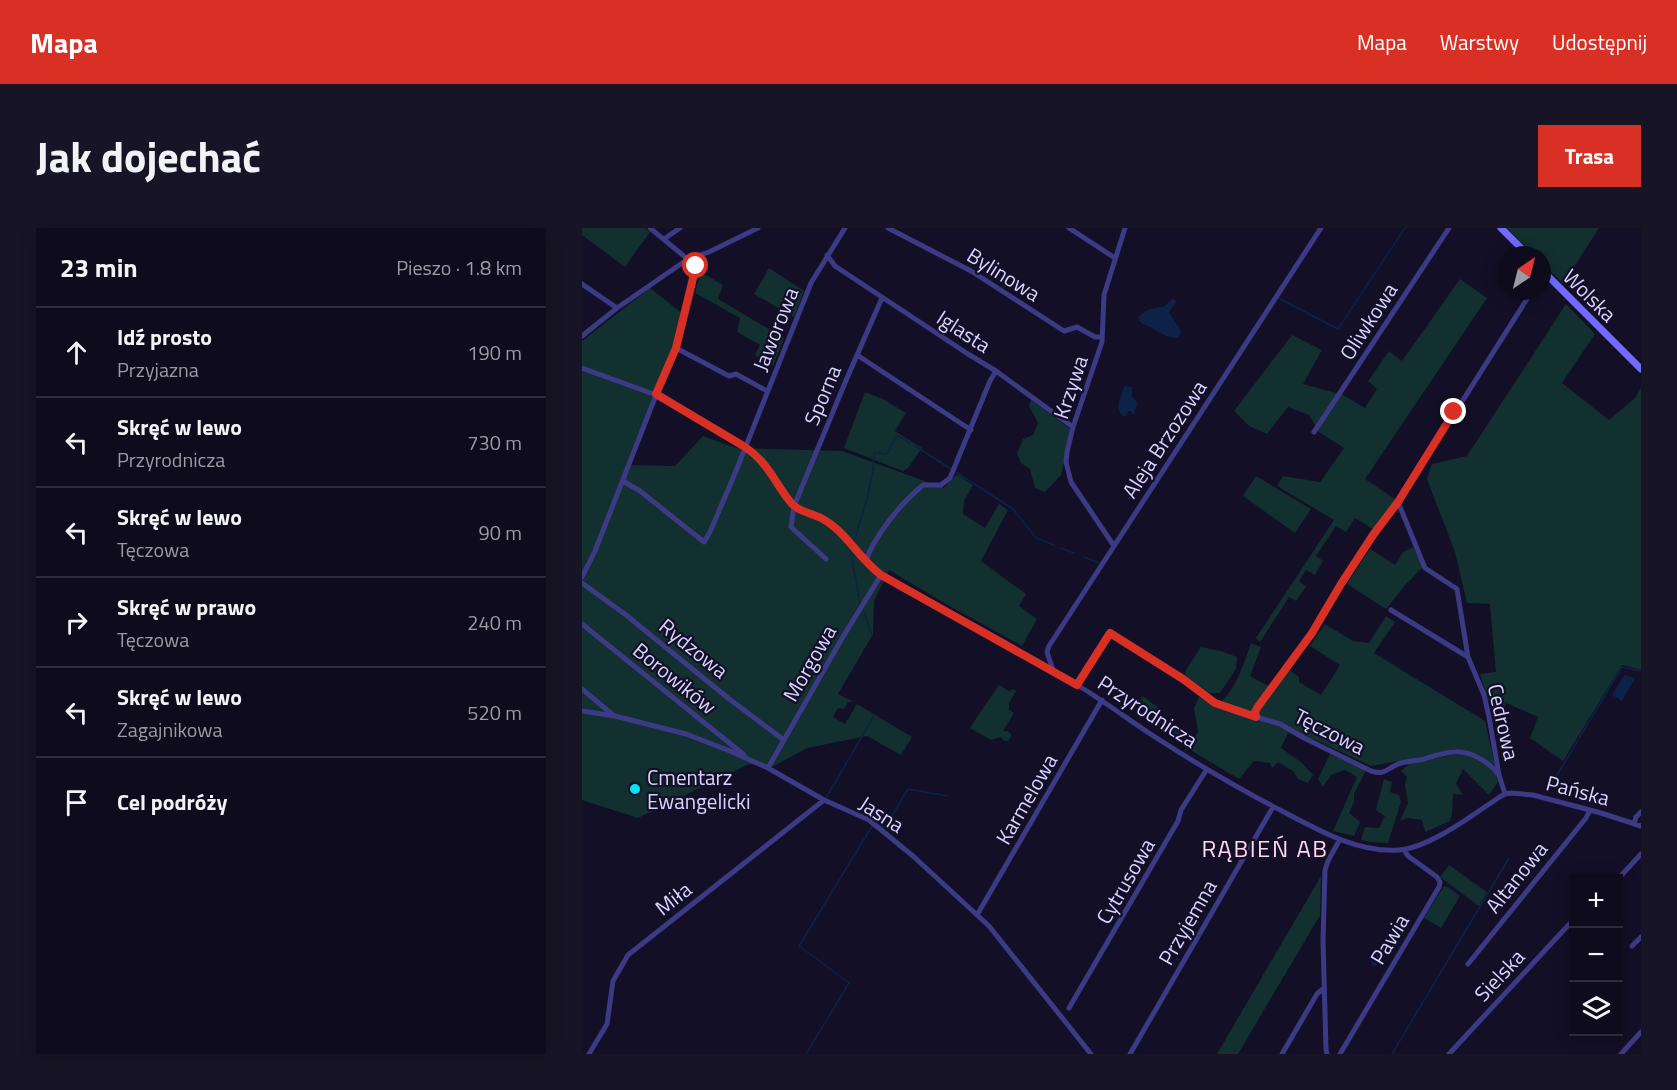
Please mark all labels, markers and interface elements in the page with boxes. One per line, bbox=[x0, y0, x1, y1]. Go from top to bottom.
text: Mapa bbox=[30, 21, 98, 64]
text: Mapa bbox=[1357, 26, 1407, 58]
text: Warstwy bbox=[1440, 26, 1519, 58]
text: Udostępnij bbox=[1552, 26, 1647, 58]
text: Jak dojechać bbox=[36, 124, 261, 188]
button: Trasa bbox=[1538, 125, 1641, 187]
street label: Bylinowa bbox=[961, 239, 1047, 309]
north arrow bbox=[1497, 246, 1551, 300]
text: 23 min bbox=[60, 248, 138, 287]
text: Pieszo · 1.8 km bbox=[396, 252, 522, 283]
route start bbox=[682, 252, 708, 278]
street label: Wolska bbox=[1556, 261, 1624, 329]
street label: Oliwkowa bbox=[1331, 276, 1405, 366]
street label: Jaworowa bbox=[744, 282, 807, 376]
street label: Iglasta bbox=[931, 302, 998, 361]
text: Idź prosto bbox=[117, 320, 212, 354]
icon: ahead bbox=[60, 336, 93, 369]
text: 190 m bbox=[467, 337, 522, 368]
street label: Krzywa bbox=[1044, 350, 1096, 423]
text: Przyjazna bbox=[117, 354, 199, 385]
street label: Sporna bbox=[795, 359, 849, 430]
street label: Aleja Brzozowa bbox=[1114, 373, 1215, 504]
route end bbox=[1440, 398, 1466, 424]
text: Skręć w lewo bbox=[117, 410, 242, 444]
icon: left bbox=[60, 426, 93, 459]
text: 730 m bbox=[467, 427, 522, 458]
text: Przyrodnicza bbox=[117, 444, 225, 475]
text: Skręć w lewo bbox=[117, 500, 242, 534]
icon: left bbox=[60, 516, 93, 549]
text: 90 m bbox=[478, 517, 522, 548]
text: Tęczowa bbox=[117, 534, 189, 565]
text: Skręć w prawo bbox=[117, 590, 256, 624]
icon: right bbox=[60, 606, 93, 639]
text: 240 m bbox=[467, 607, 522, 638]
street label: Rydzowa bbox=[652, 610, 736, 686]
street label: Morgowa bbox=[774, 618, 844, 707]
text: Tęczowa bbox=[117, 624, 189, 655]
street label: Borowików bbox=[626, 634, 724, 722]
street label: Przyrodnicza bbox=[1092, 667, 1205, 756]
text: Skręć w lewo bbox=[117, 680, 242, 714]
street label: Cedrowa bbox=[1480, 681, 1528, 764]
icon: left bbox=[60, 696, 93, 729]
text: 520 m bbox=[467, 697, 522, 728]
street label: Tęczowa bbox=[1289, 700, 1371, 763]
text: Zagajnikowa bbox=[117, 714, 222, 745]
street label: Karmelowa bbox=[987, 747, 1065, 850]
place label: Cmentarz Ewangelicki bbox=[647, 761, 751, 817]
street label: Pańska bbox=[1543, 766, 1614, 814]
marker: Cmentarz Ewangelicki bbox=[628, 782, 642, 796]
text: Cel podróży bbox=[117, 785, 227, 819]
icon: arrive bbox=[60, 786, 93, 819]
street label: Jasna bbox=[853, 787, 911, 841]
district label: RĄBIEŃ AB bbox=[1202, 830, 1328, 866]
street label: Cytrusowa bbox=[1088, 832, 1163, 930]
street label: Altanowa bbox=[1477, 834, 1555, 920]
street label: Miła bbox=[648, 873, 699, 923]
street label: Przyjemna bbox=[1150, 873, 1225, 971]
map controls bbox=[1569, 874, 1623, 1036]
button: + bbox=[1569, 874, 1623, 928]
street label: Pawia bbox=[1361, 907, 1417, 970]
button: − bbox=[1569, 928, 1623, 982]
street label: Sielska bbox=[1466, 941, 1532, 1008]
button: layers bbox=[1569, 982, 1623, 1036]

